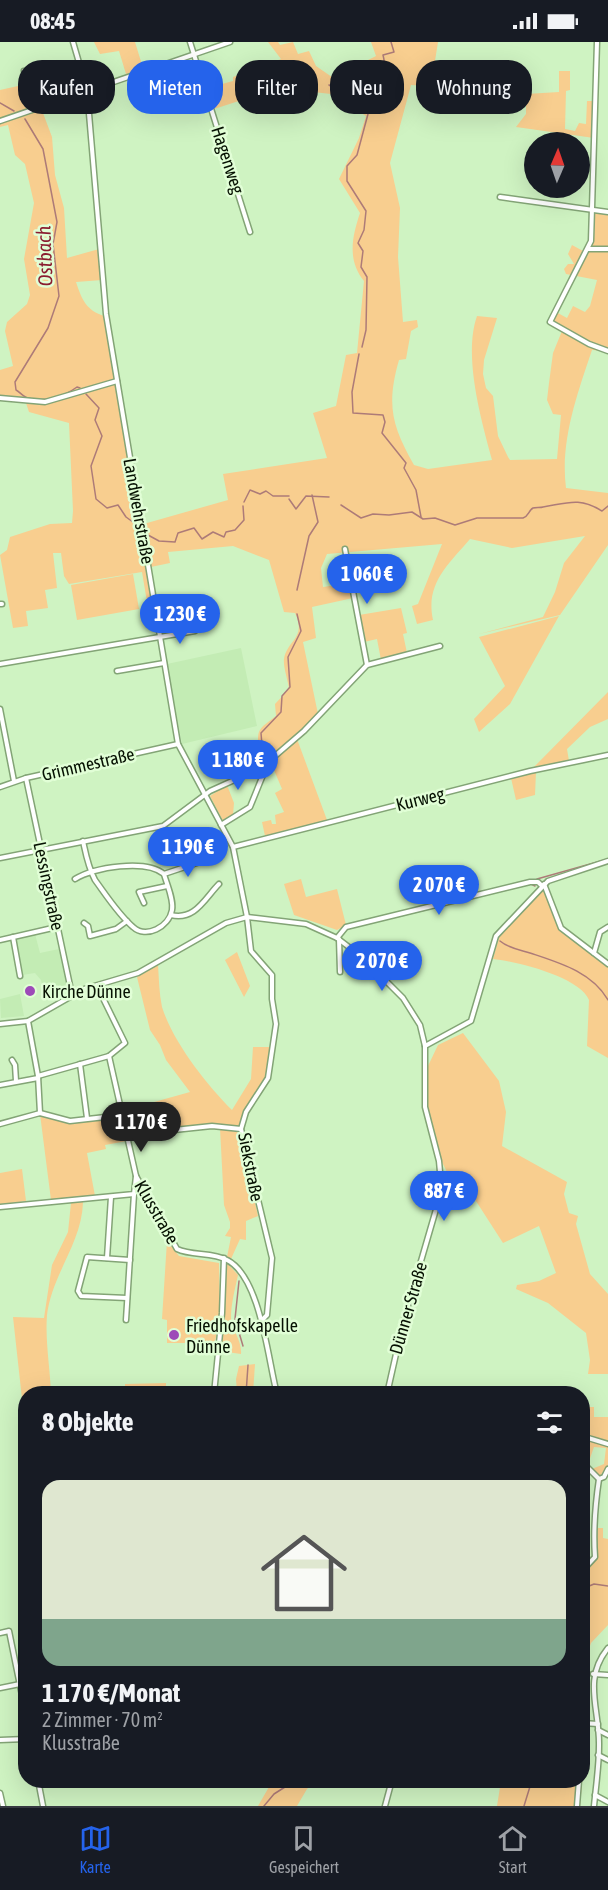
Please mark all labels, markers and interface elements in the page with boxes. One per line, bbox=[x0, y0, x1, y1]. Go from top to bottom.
text: 08:45 bbox=[30, 8, 75, 34]
chip: Kaufen bbox=[18, 60, 115, 114]
chip: Mieten bbox=[127, 60, 223, 114]
chip: Filter bbox=[235, 60, 318, 114]
chip: Neu bbox=[330, 60, 404, 114]
chip: Wohnung bbox=[416, 60, 532, 114]
street label: Hagenweg bbox=[207, 124, 249, 197]
north arrow bbox=[524, 132, 590, 198]
map controls bbox=[524, 132, 590, 198]
water label: Ostbach bbox=[31, 225, 57, 287]
street label: Landwehrstraße bbox=[119, 457, 159, 565]
pin: 1 060 € bbox=[312, 554, 422, 605]
text: 1 060 € bbox=[341, 562, 393, 585]
pin: 1 230 € bbox=[125, 594, 235, 645]
text: 1 230 € bbox=[154, 602, 206, 625]
pin: 1 180 € bbox=[183, 740, 293, 791]
street label: Grimmestraße bbox=[40, 743, 136, 785]
text: 1 180 € bbox=[212, 748, 264, 771]
street label: Kurweg bbox=[394, 783, 447, 815]
pin: 1 190 € bbox=[133, 827, 243, 878]
text: 1 190 € bbox=[162, 835, 214, 858]
street label: Lessingstraße bbox=[29, 840, 69, 932]
pin: 2 070 € bbox=[384, 865, 494, 916]
text: 2 070 € bbox=[413, 873, 465, 896]
pin: 2 070 € bbox=[327, 941, 437, 992]
text: 2 070 € bbox=[356, 949, 408, 972]
place label: Kirche Dünne bbox=[42, 981, 131, 1002]
marker: Kirche Dünne bbox=[23, 984, 37, 998]
pin: 1 170 € bbox=[86, 1102, 196, 1153]
text: 1 170 € bbox=[115, 1110, 167, 1133]
street label: Siekstraße bbox=[234, 1131, 268, 1203]
pin: 887 € bbox=[402, 1171, 486, 1222]
street label: Klusstraße bbox=[130, 1176, 184, 1248]
text: 887 € bbox=[424, 1179, 464, 1202]
street label: Dünner Straße bbox=[385, 1259, 431, 1357]
place label: Friedhofskapelle Dünne bbox=[186, 1315, 298, 1357]
marker: Friedhofskapelle Dünne bbox=[167, 1328, 181, 1342]
icon: filters bbox=[533, 1406, 566, 1439]
text: 8 Objekte bbox=[42, 1407, 134, 1437]
icon: home bbox=[250, 1519, 358, 1627]
text: 1 170 €/Monat bbox=[42, 1678, 180, 1708]
text: 2 Zimmer · 70 m² bbox=[42, 1708, 163, 1731]
text: Klusstraße bbox=[42, 1731, 120, 1754]
tab: Karte bbox=[79, 1822, 112, 1876]
tab: Gespeichert bbox=[269, 1822, 339, 1876]
tab: Start bbox=[496, 1822, 529, 1876]

